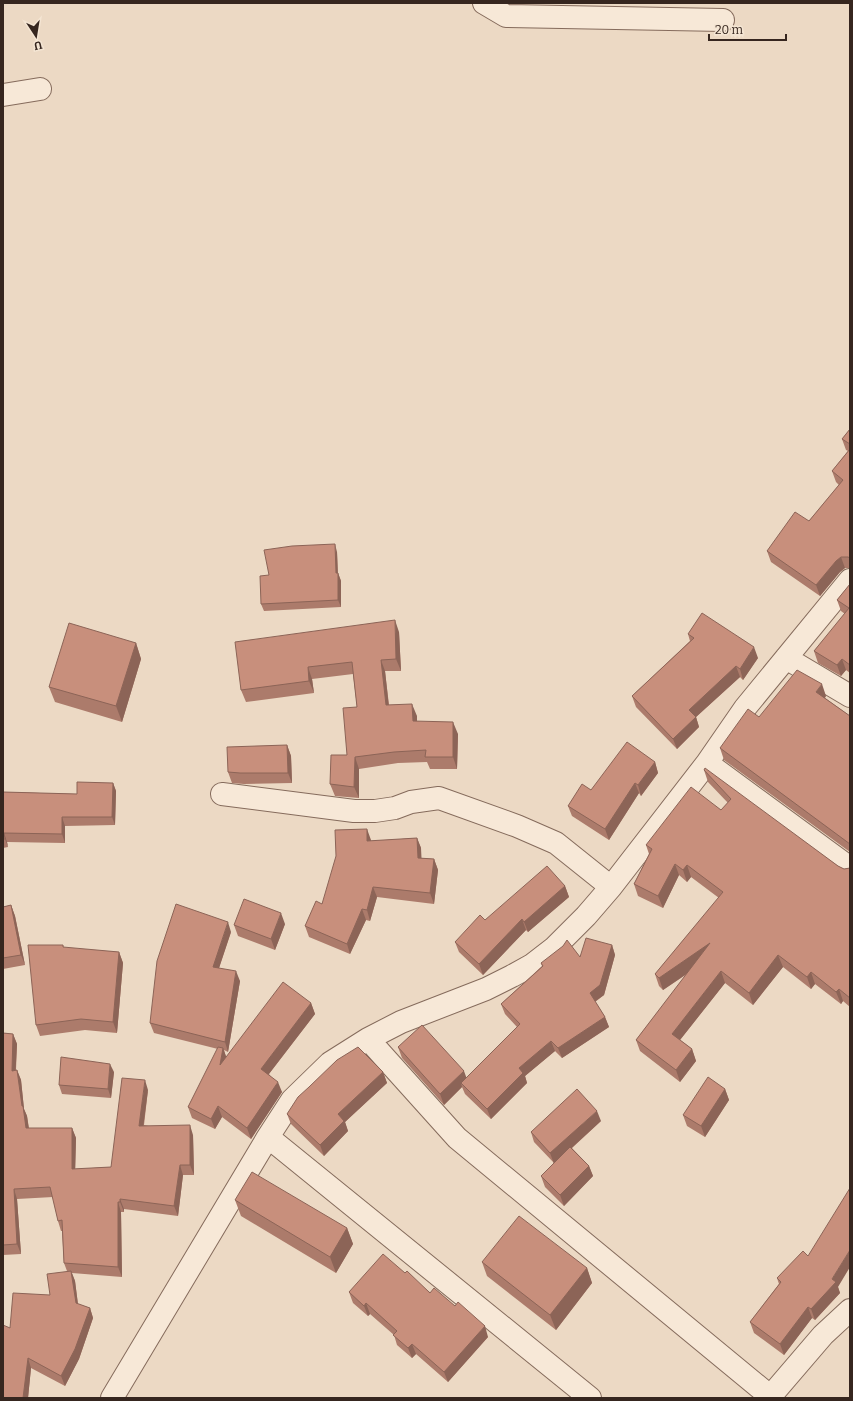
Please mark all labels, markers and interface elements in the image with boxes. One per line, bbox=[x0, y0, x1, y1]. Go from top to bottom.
north arrow bbox=[16, 16, 56, 56]
scale bar bbox=[709, 16, 786, 42]
text: 20 m bbox=[715, 23, 744, 37]
text: U bbox=[33, 38, 43, 52]

